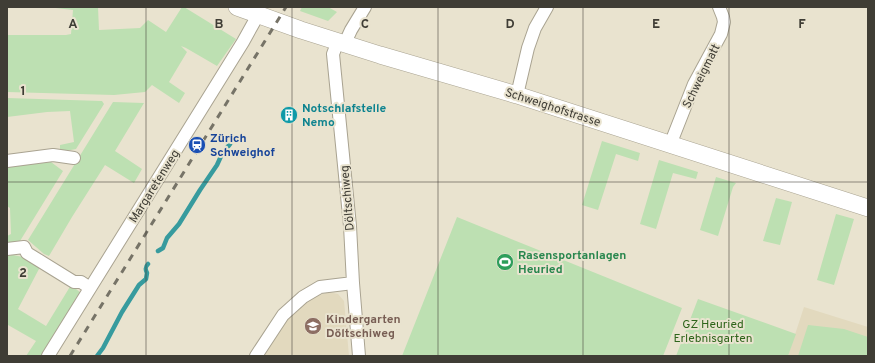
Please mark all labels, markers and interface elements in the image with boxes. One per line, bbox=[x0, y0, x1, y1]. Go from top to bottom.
text: A bbox=[68, 17, 78, 33]
text: B bbox=[215, 17, 224, 33]
text: C bbox=[361, 17, 369, 33]
text: D bbox=[505, 17, 515, 33]
text: E bbox=[652, 17, 660, 33]
text: F bbox=[798, 17, 806, 33]
street label: Schweigmatt bbox=[679, 42, 724, 111]
text: 1 bbox=[20, 84, 26, 100]
street label: Schweighofstrasse bbox=[503, 85, 602, 131]
place label: Notschlafstelle Nemo bbox=[302, 101, 387, 131]
building icon: Notschlafstelle Nemo bbox=[279, 105, 299, 125]
place label: Zürich Schweighof bbox=[210, 131, 275, 161]
station icon: Zürich Schweighof bbox=[187, 135, 207, 155]
street label: Margaretenweg bbox=[126, 147, 184, 226]
street label: Döltschiweg bbox=[337, 164, 359, 231]
place label: Rasensportanlagen Heuried bbox=[518, 248, 626, 278]
sports icon: Rasensportanlagen Heuried bbox=[495, 252, 515, 272]
text: 2 bbox=[19, 266, 27, 282]
place label: Kindergarten Döltschiweg bbox=[326, 312, 401, 342]
school or university icon: Kindergarten Döltschiweg bbox=[303, 316, 323, 336]
park label: GZ Heuried Erlebnisgarten bbox=[673, 317, 753, 347]

